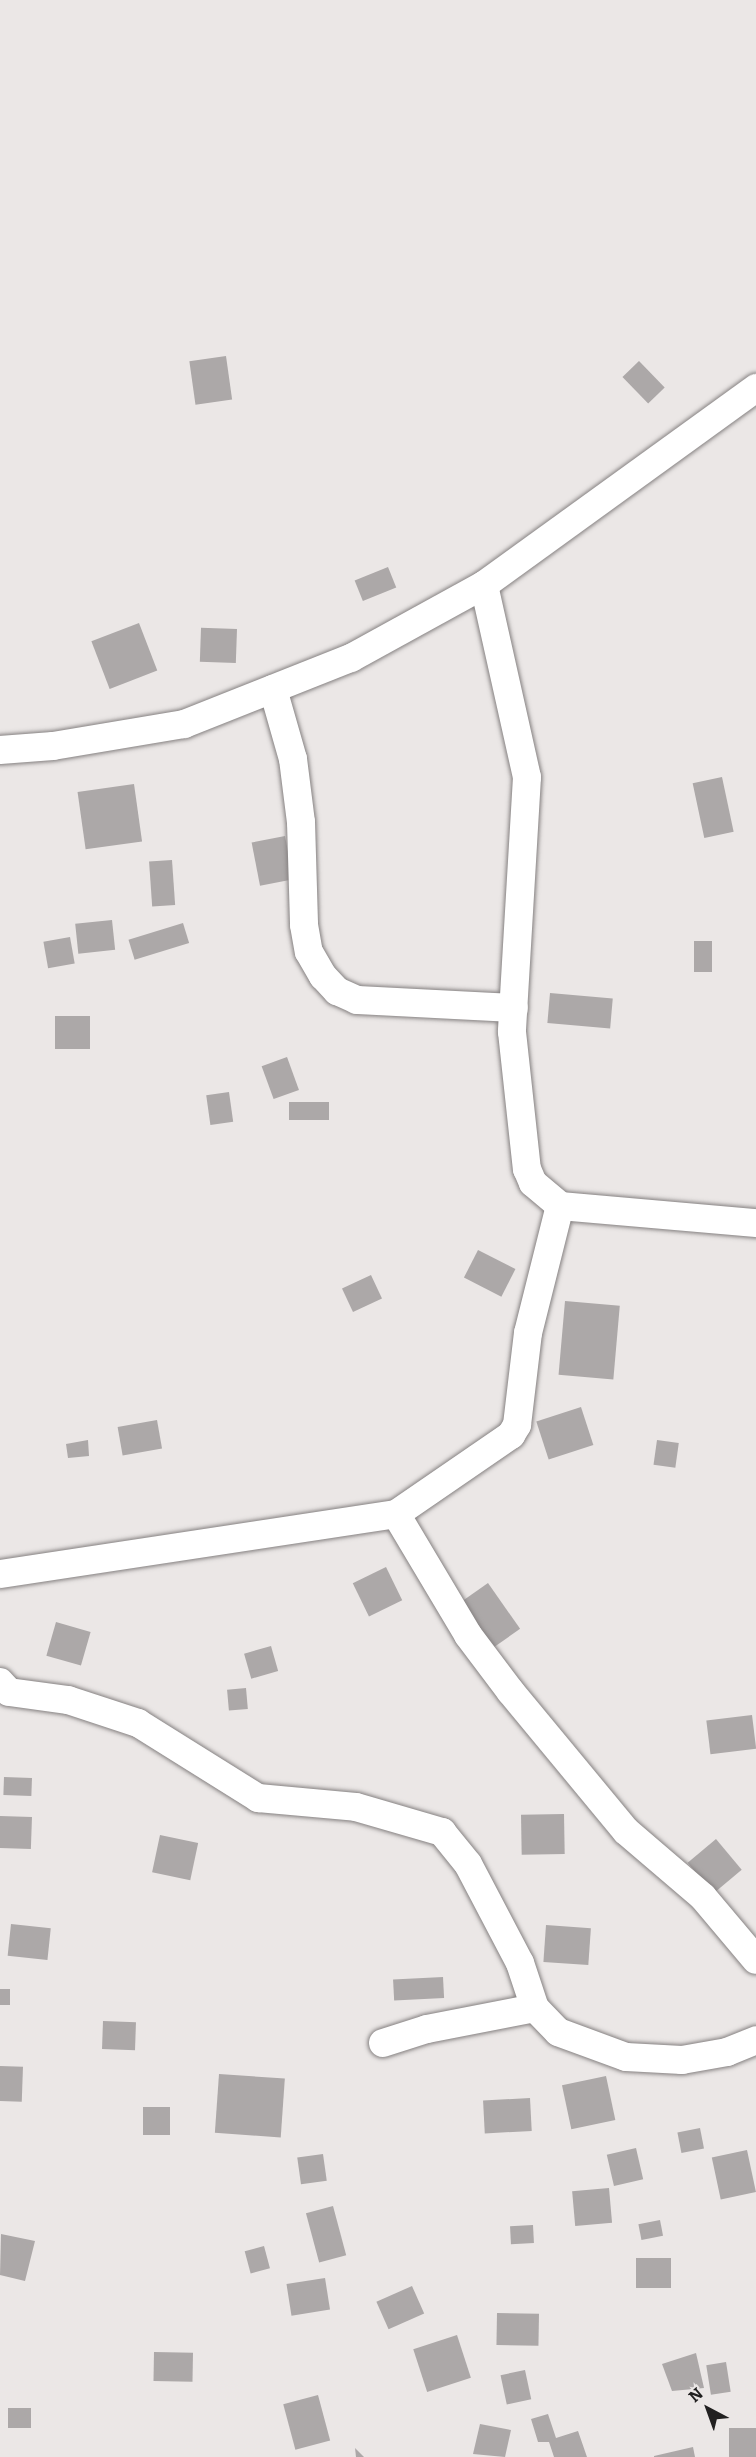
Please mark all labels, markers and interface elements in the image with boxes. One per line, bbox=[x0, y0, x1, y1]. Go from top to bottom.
north arrow bbox=[678, 2379, 738, 2439]
text: N bbox=[685, 2384, 707, 2406]

